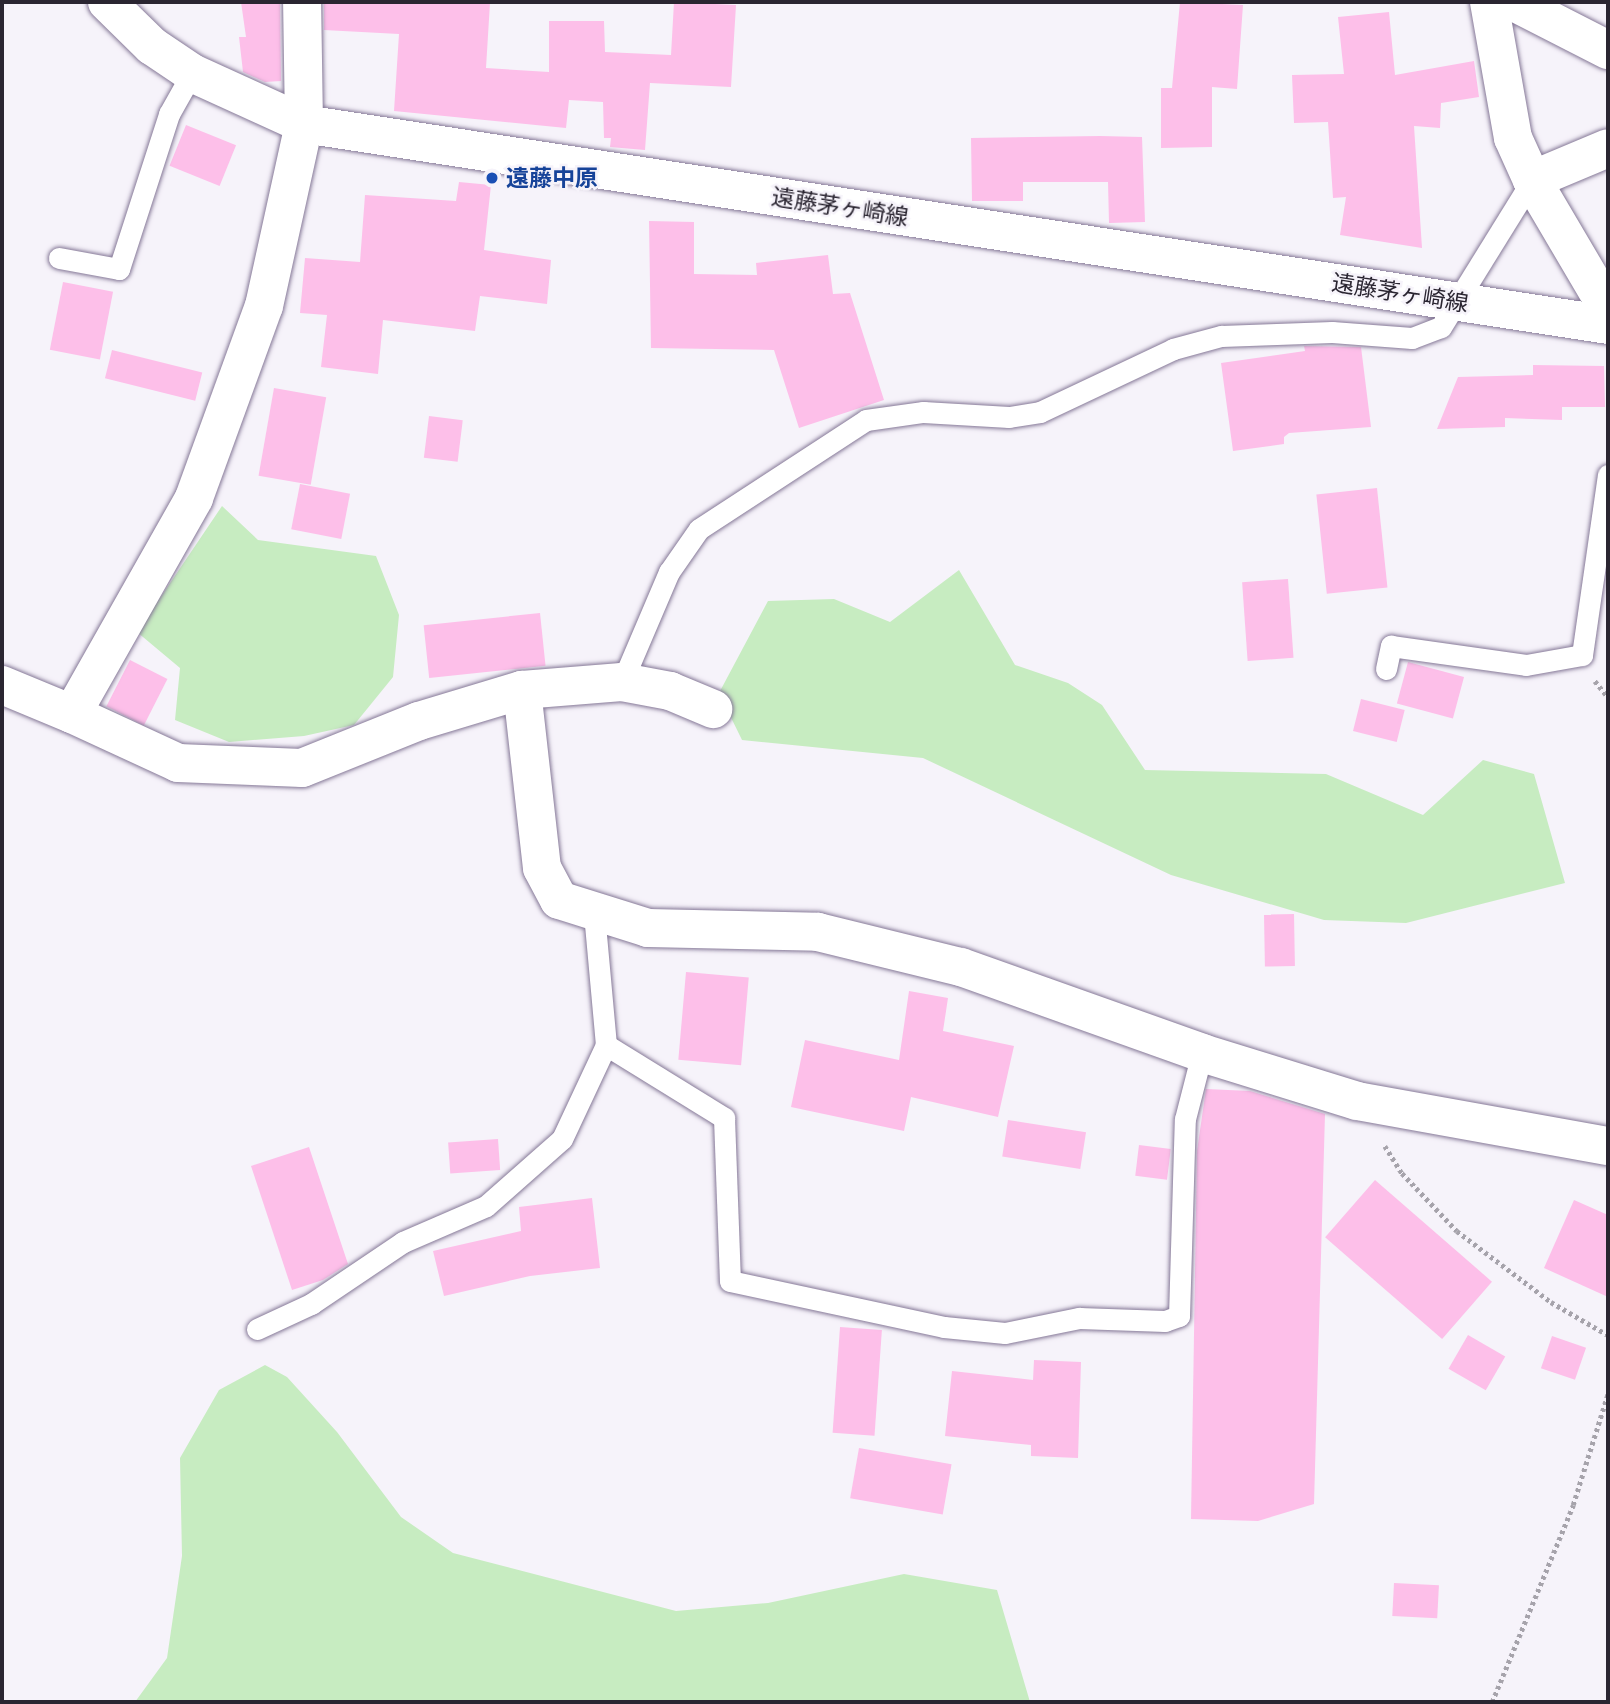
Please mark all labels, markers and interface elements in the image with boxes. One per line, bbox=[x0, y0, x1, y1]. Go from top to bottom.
place label: 遠藤中原 bbox=[506, 164, 598, 192]
marker: 遠藤中原 bbox=[484, 170, 500, 186]
street label: 遠藤茅ヶ崎線 bbox=[770, 183, 910, 231]
street label: 遠藤茅ヶ崎線 bbox=[1330, 269, 1470, 317]

